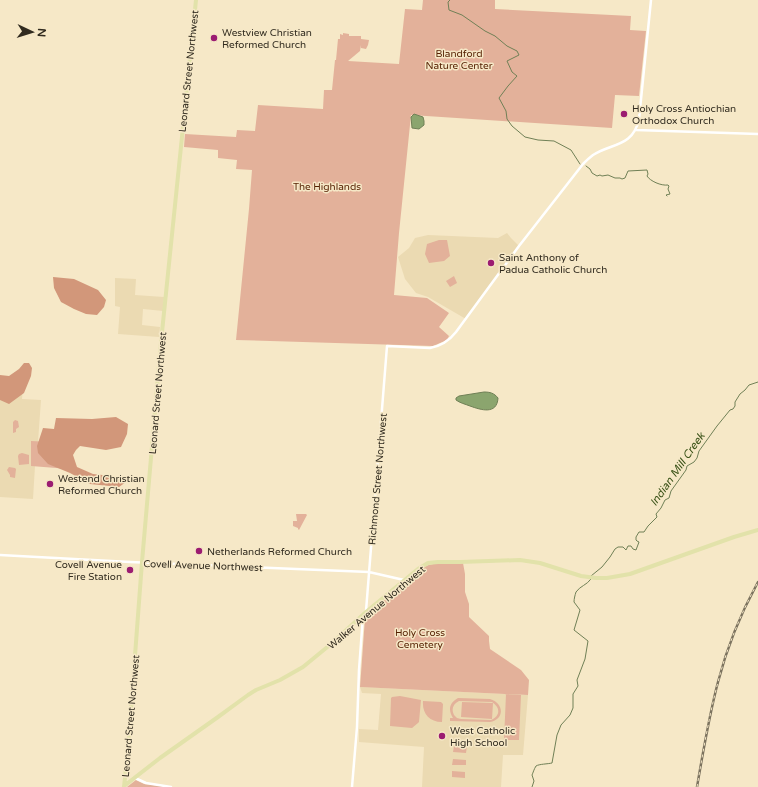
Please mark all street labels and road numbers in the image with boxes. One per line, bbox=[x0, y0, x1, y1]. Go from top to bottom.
street label: Leonard Street Northwest bbox=[177, 9, 201, 133]
street label: Leonard Street Northwest bbox=[147, 331, 169, 455]
street label: Richmond Street Northwest bbox=[366, 413, 390, 545]
street label: Covell Avenue Northwest bbox=[143, 558, 263, 574]
street label: Walker Avenue Northwest bbox=[326, 563, 428, 652]
street label: Leonard Street Northwest bbox=[120, 654, 142, 778]

